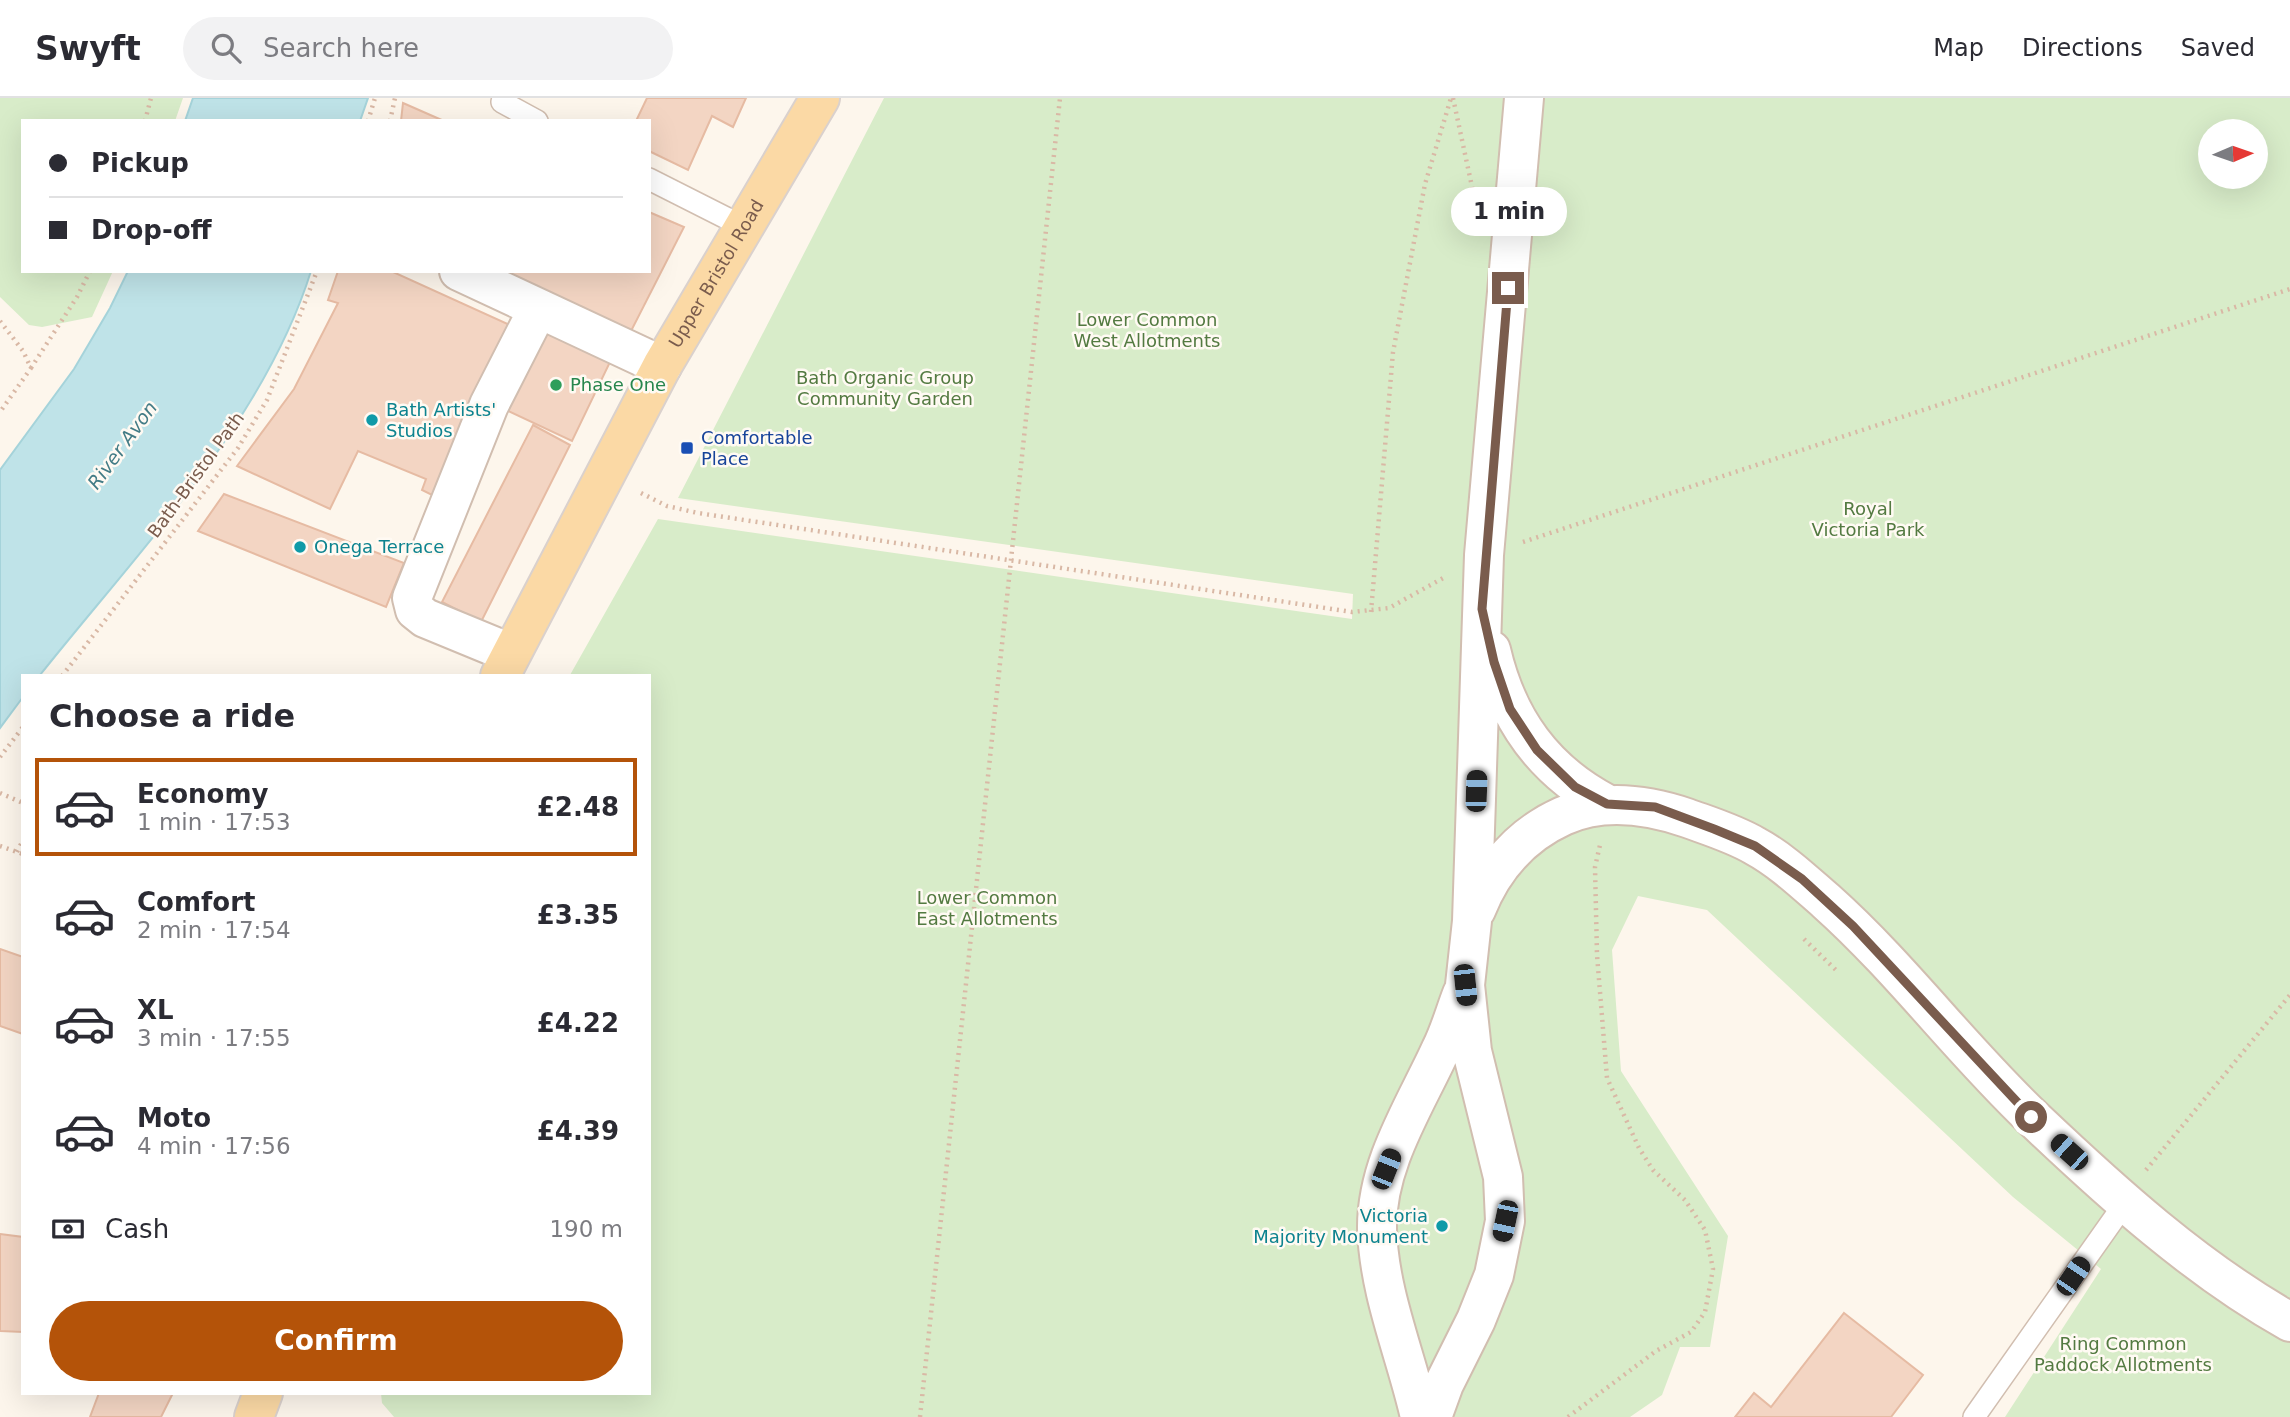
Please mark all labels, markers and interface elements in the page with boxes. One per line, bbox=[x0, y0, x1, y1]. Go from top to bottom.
search box bbox=[183, 17, 673, 80]
text: Swyft bbox=[35, 29, 141, 68]
icon: search bbox=[207, 29, 245, 67]
text: Search here bbox=[263, 33, 419, 63]
text: Map bbox=[1933, 34, 1984, 62]
text: Directions bbox=[2022, 34, 2143, 62]
text: Saved bbox=[2181, 34, 2255, 62]
north arrow bbox=[2198, 119, 2268, 189]
map controls bbox=[2198, 119, 2268, 189]
text: Pickup bbox=[91, 148, 189, 178]
callout: 1 min bbox=[1450, 186, 1566, 236]
street label: Upper Bristol Road bbox=[664, 195, 768, 351]
text: 1 min bbox=[1473, 198, 1545, 224]
text: Drop-off bbox=[91, 215, 212, 245]
route end bbox=[1492, 272, 1524, 304]
park label: Lower Common West Allotments bbox=[1074, 309, 1220, 351]
park label: Bath Organic Group Community Garden bbox=[796, 367, 974, 409]
place label: Phase One bbox=[570, 374, 666, 395]
marker: Phase One bbox=[548, 377, 564, 393]
water label: River Avon bbox=[83, 397, 161, 493]
place label: Bath Artists' Studios bbox=[386, 399, 496, 441]
street label: Bath-Bristol Path bbox=[143, 408, 248, 542]
marker: Bath Artists' Studios bbox=[364, 412, 380, 428]
place label: Comfortable Place bbox=[701, 427, 812, 469]
marker: Comfortable Place bbox=[679, 440, 695, 456]
park label: Royal Victoria Park bbox=[1812, 498, 1925, 540]
place label: Onega Terrace bbox=[314, 536, 444, 557]
marker: Onega Terrace bbox=[292, 539, 308, 555]
text: Choose a ride bbox=[49, 697, 295, 735]
car bbox=[1465, 770, 1488, 812]
icon: car bbox=[53, 776, 116, 839]
text: Economy bbox=[137, 779, 268, 809]
text: £2.48 bbox=[537, 792, 619, 822]
text: 1 min · 17:53 bbox=[137, 809, 291, 835]
icon: car bbox=[53, 884, 116, 947]
text: Comfort bbox=[137, 887, 255, 917]
park label: Lower Common East Allotments bbox=[916, 887, 1058, 929]
text: £3.35 bbox=[537, 900, 619, 930]
text: 2 min · 17:54 bbox=[137, 917, 291, 943]
car bbox=[1453, 963, 1478, 1007]
icon: car bbox=[53, 992, 116, 1055]
text: XL bbox=[137, 995, 174, 1025]
text: £4.22 bbox=[537, 1008, 619, 1038]
text: 3 min · 17:55 bbox=[137, 1025, 291, 1051]
icon: car bbox=[53, 1100, 116, 1163]
route start bbox=[2015, 1101, 2047, 1133]
text: Moto bbox=[137, 1103, 211, 1133]
text: £4.39 bbox=[537, 1116, 619, 1146]
car bbox=[2047, 1130, 2092, 1174]
text: 4 min · 17:56 bbox=[137, 1133, 291, 1159]
car bbox=[1369, 1146, 1404, 1192]
car bbox=[1491, 1198, 1520, 1244]
place label: Victoria Majority Monument bbox=[1253, 1205, 1428, 1247]
icon: cash bbox=[49, 1210, 87, 1248]
text: Cash bbox=[105, 1214, 169, 1244]
text: 190 m bbox=[549, 1216, 623, 1242]
marker: Victoria Majority Monument bbox=[1434, 1218, 1450, 1234]
car bbox=[2053, 1253, 2094, 1299]
button: Confirm bbox=[49, 1301, 623, 1381]
park label: Ring Common Paddock Allotments bbox=[2034, 1333, 2212, 1375]

